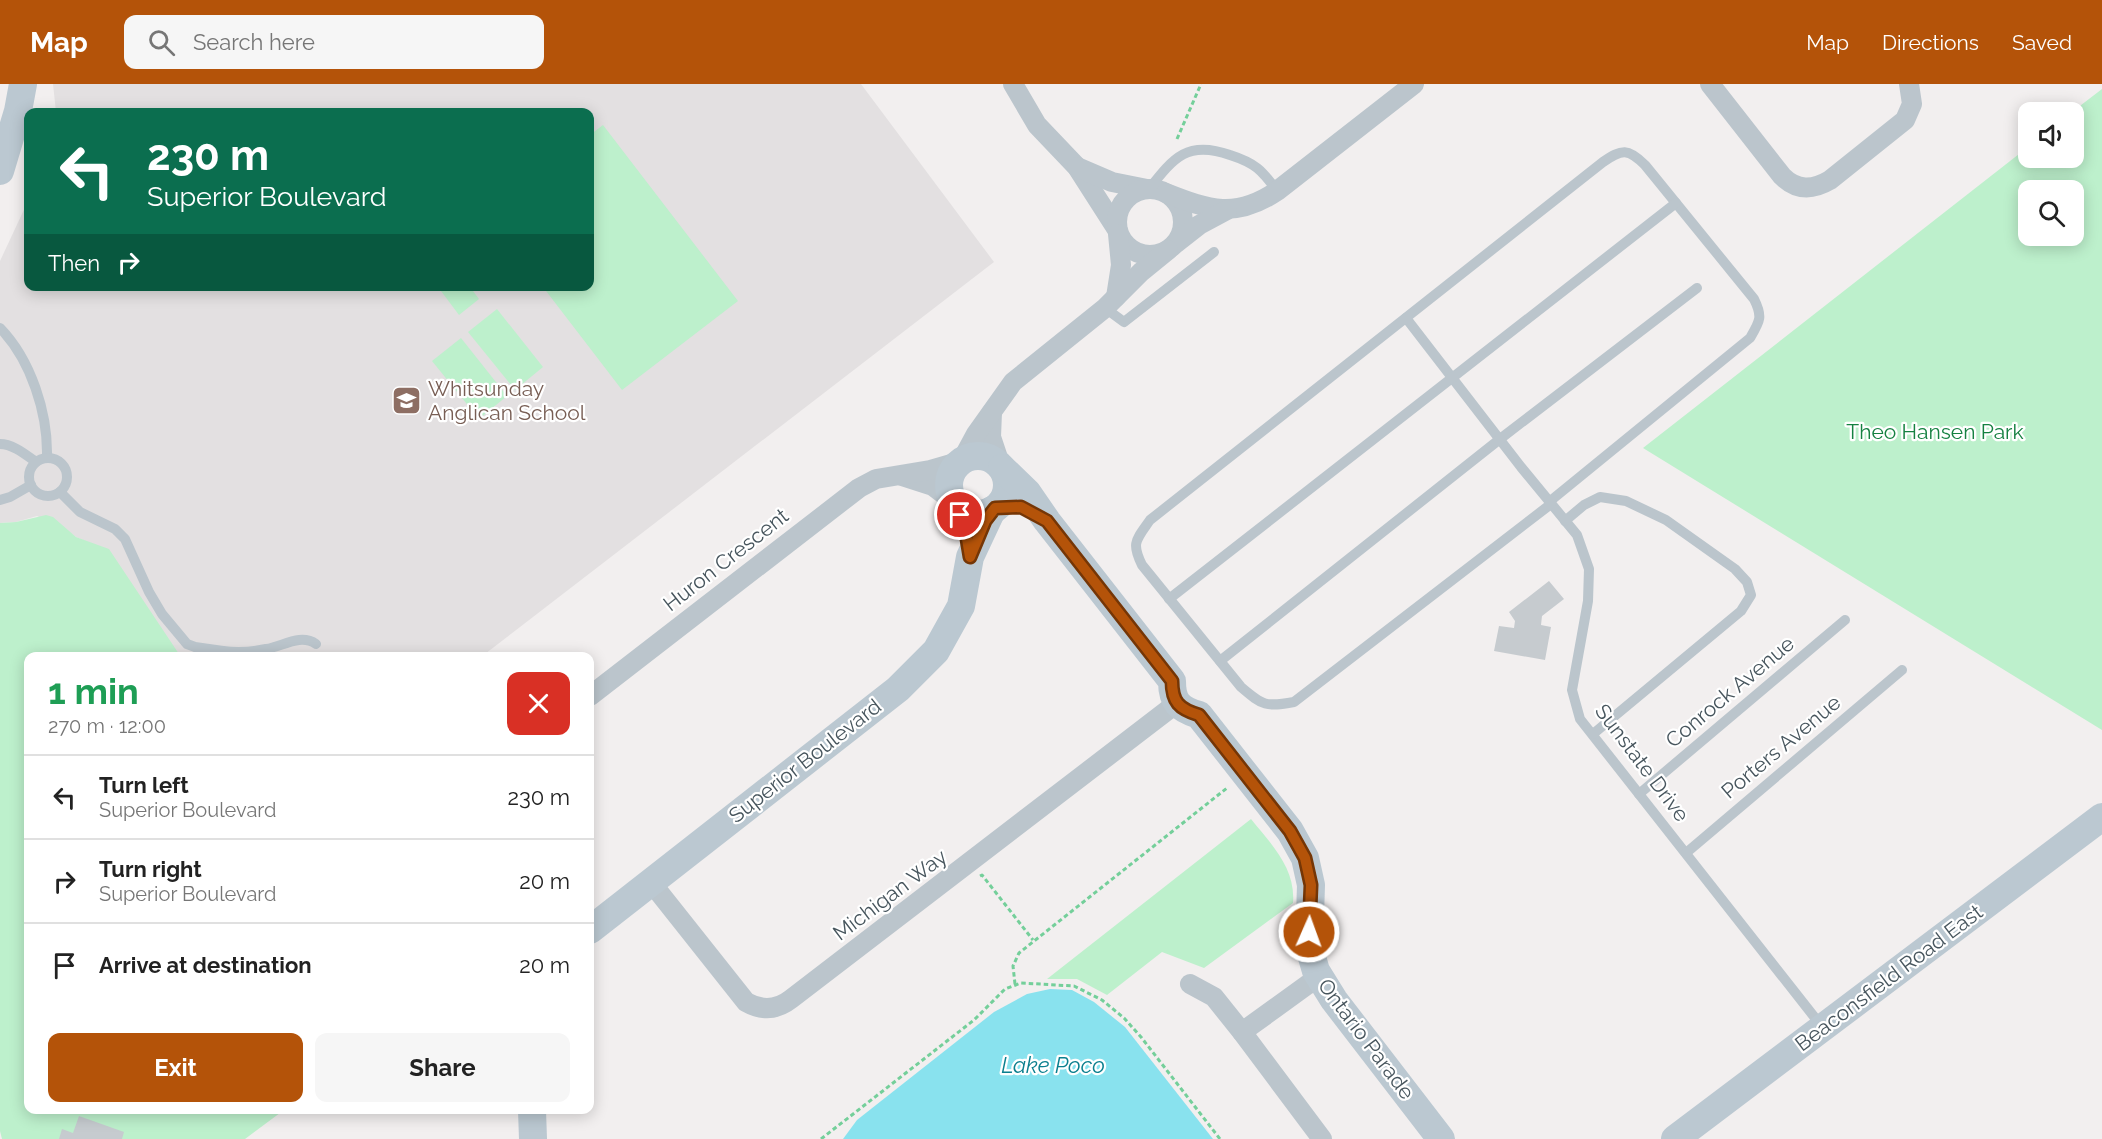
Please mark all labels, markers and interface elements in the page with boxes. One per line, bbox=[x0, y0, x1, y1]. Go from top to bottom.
search box bbox=[124, 15, 544, 69]
text: Map bbox=[30, 26, 88, 59]
icon: search bbox=[145, 26, 178, 59]
text: Search here bbox=[193, 29, 315, 55]
text: Map bbox=[1806, 30, 1849, 55]
text: Directions bbox=[1882, 30, 1979, 55]
text: Saved bbox=[2012, 30, 2072, 55]
map controls bbox=[2018, 102, 2084, 246]
button: sound bbox=[2018, 102, 2084, 168]
text: 230 m bbox=[147, 131, 269, 180]
icon: left bbox=[48, 132, 126, 210]
button: search bbox=[2018, 180, 2084, 246]
text: Superior Boulevard bbox=[147, 181, 387, 212]
icon: right bbox=[112, 246, 145, 279]
text: Then bbox=[48, 250, 100, 276]
place label: Whitsunday Anglican School bbox=[428, 376, 586, 425]
school or university icon: Whitsunday Anglican School bbox=[391, 385, 423, 417]
park label: Theo Hansen Park bbox=[1846, 419, 2024, 444]
pin bbox=[934, 489, 985, 540]
icon: arrive bbox=[943, 498, 976, 531]
street label: Huron Crescent bbox=[658, 503, 793, 616]
street label: Conrock Avenue bbox=[1660, 631, 1799, 753]
text: 1 min bbox=[48, 670, 139, 712]
button: close bbox=[507, 672, 570, 735]
street label: Porters Avenue bbox=[1716, 690, 1845, 804]
street label: Superior Boulevard bbox=[724, 693, 886, 828]
street label: Sunstate Drive bbox=[1590, 699, 1695, 826]
text: 270 m · 12:00 bbox=[48, 714, 166, 738]
text: Turn left bbox=[99, 772, 189, 798]
icon: left bbox=[48, 781, 81, 814]
text: 230 m bbox=[507, 784, 570, 810]
text: Superior Boulevard bbox=[99, 798, 277, 822]
street label: Michigan Way bbox=[828, 844, 952, 946]
text: Turn right bbox=[99, 856, 202, 882]
icon: right bbox=[48, 865, 81, 898]
text: 20 m bbox=[519, 868, 570, 894]
text: Superior Boulevard bbox=[99, 882, 277, 906]
street label: Beaconsfield Road East bbox=[1790, 899, 1987, 1056]
position arrow bbox=[1277, 900, 1341, 964]
icon: arrive bbox=[48, 949, 81, 982]
text: Arrive at destination bbox=[99, 952, 312, 978]
text: 20 m bbox=[519, 952, 570, 978]
street label: Ontario Parade bbox=[1313, 973, 1420, 1104]
button: Exit bbox=[48, 1033, 303, 1102]
button: Share bbox=[315, 1033, 570, 1102]
water label: Lake Poco bbox=[1001, 1052, 1105, 1078]

